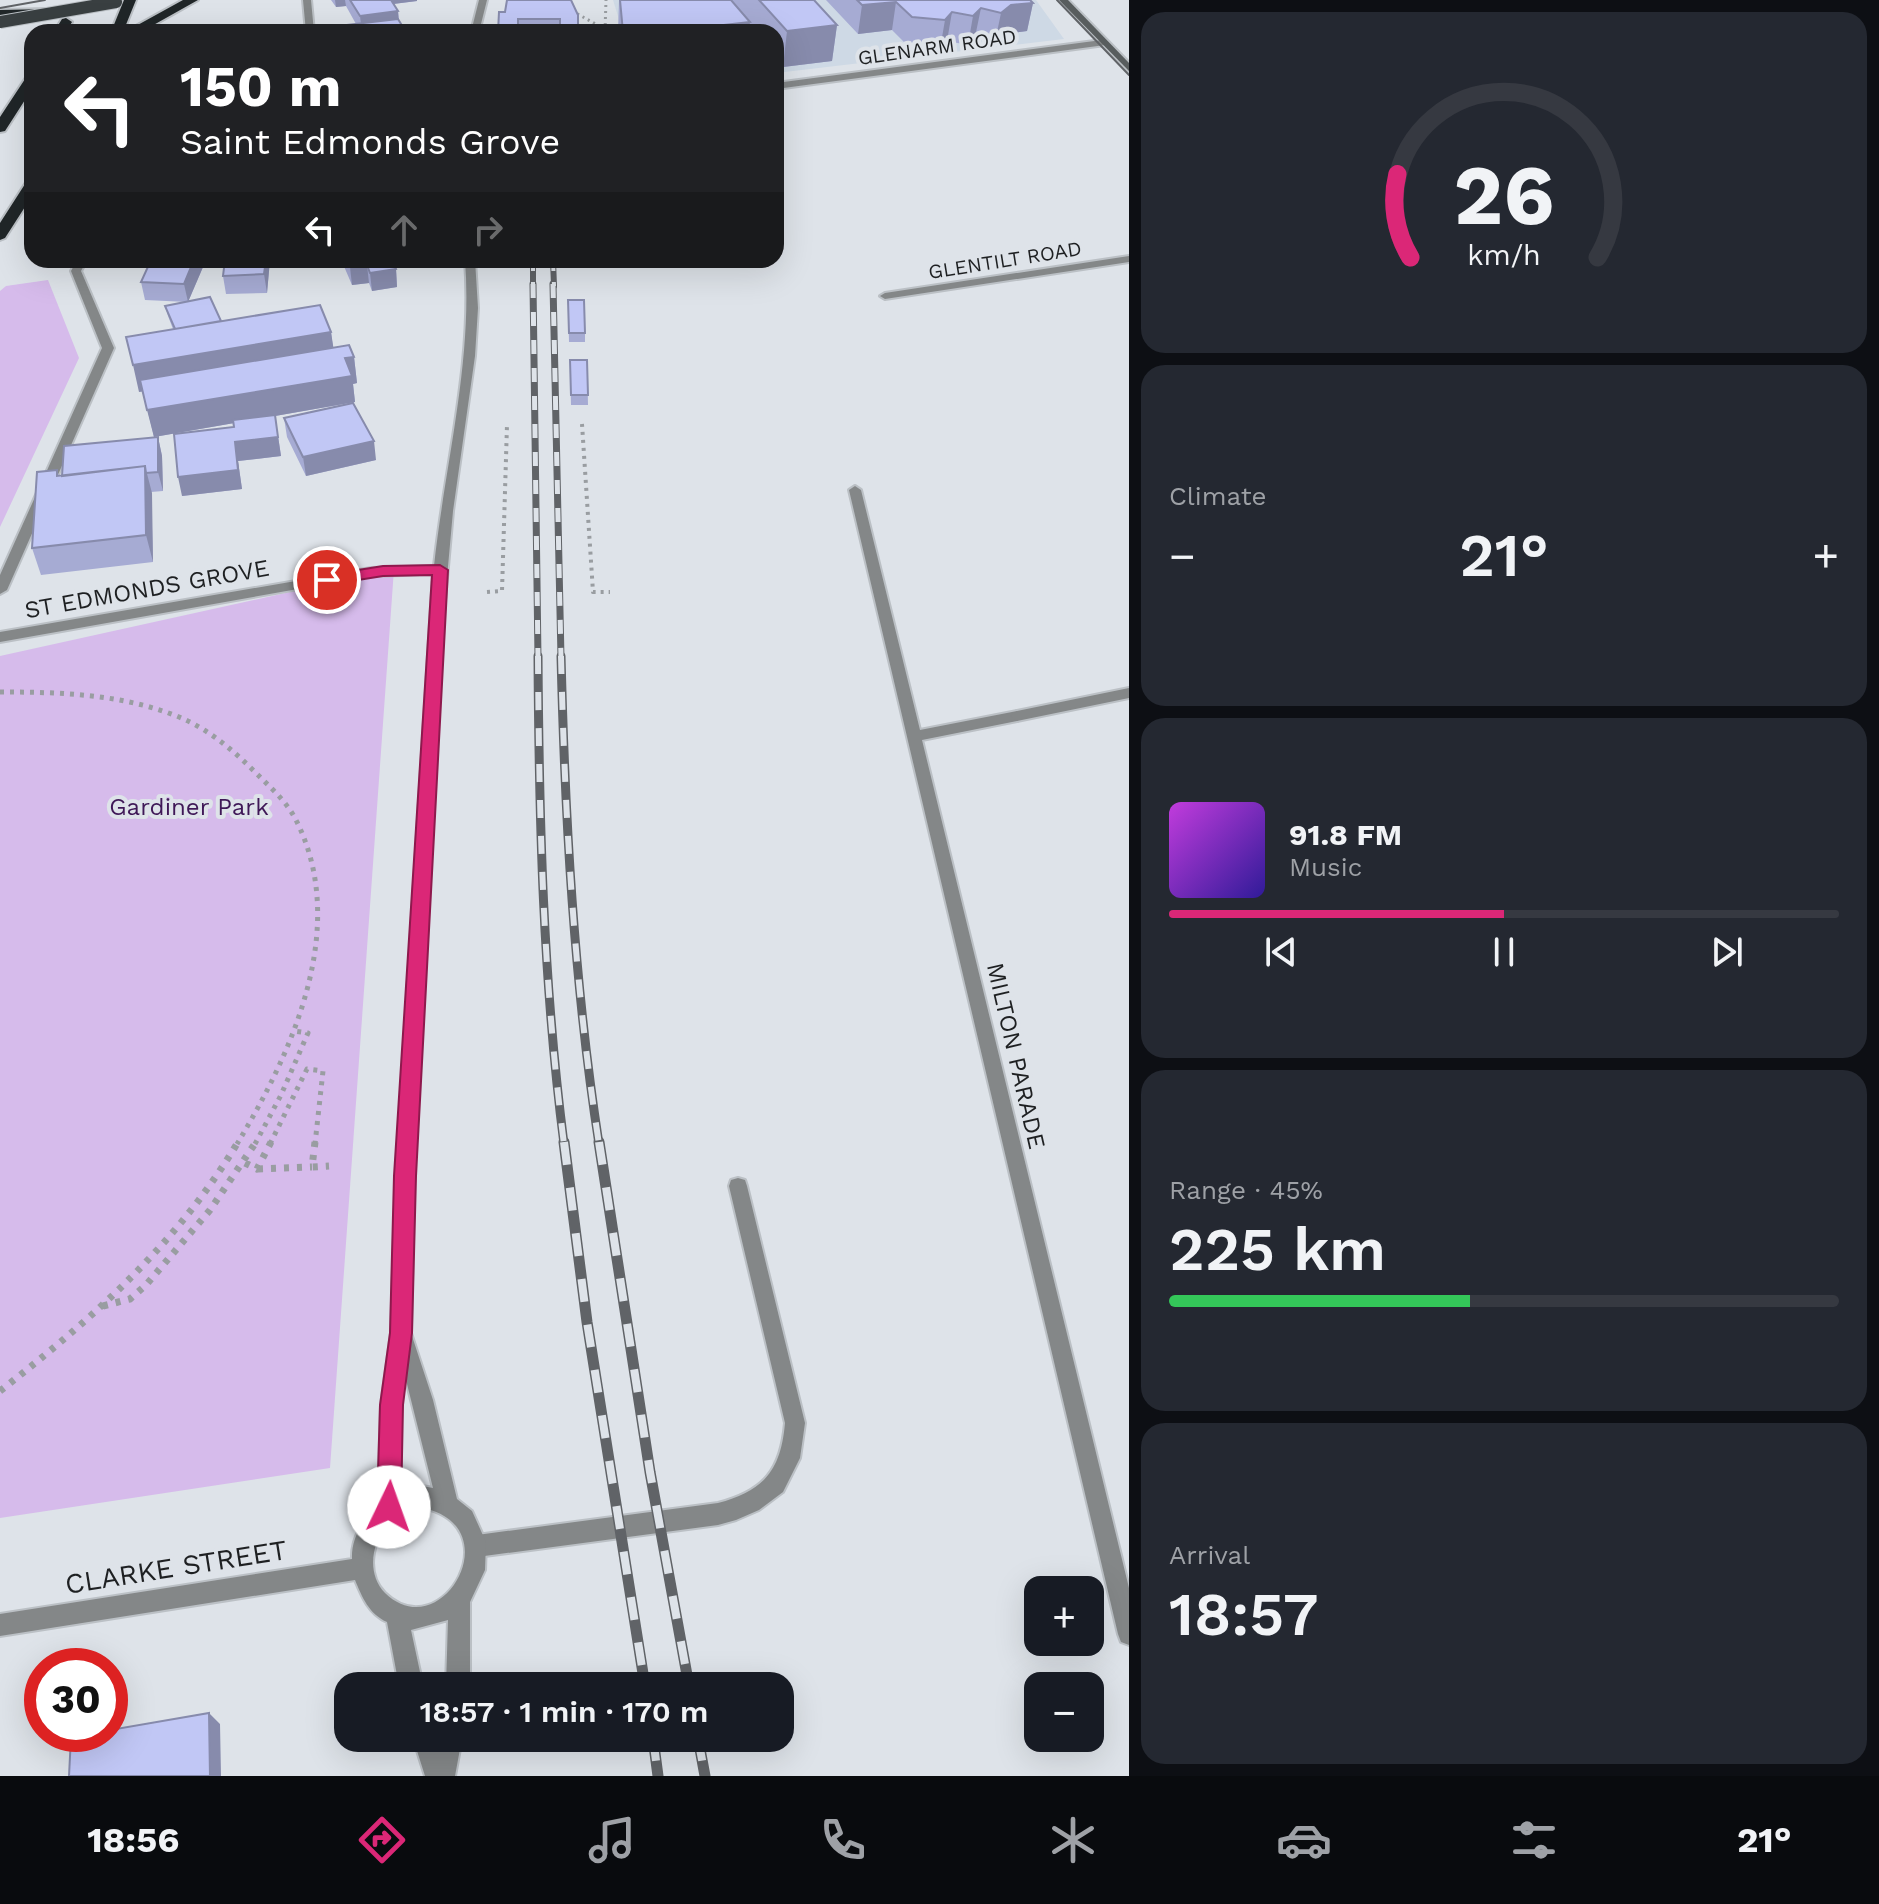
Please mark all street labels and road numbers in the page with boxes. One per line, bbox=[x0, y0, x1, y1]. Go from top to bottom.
street label: GLENARM ROAD bbox=[856, 24, 1018, 70]
street label: GLENTILT ROAD bbox=[927, 236, 1083, 284]
street label: ST EDMONDS GROVE bbox=[23, 554, 271, 624]
street label: MILTON PARADE bbox=[981, 960, 1051, 1152]
street label: CLARKE STREET bbox=[63, 1533, 289, 1601]

